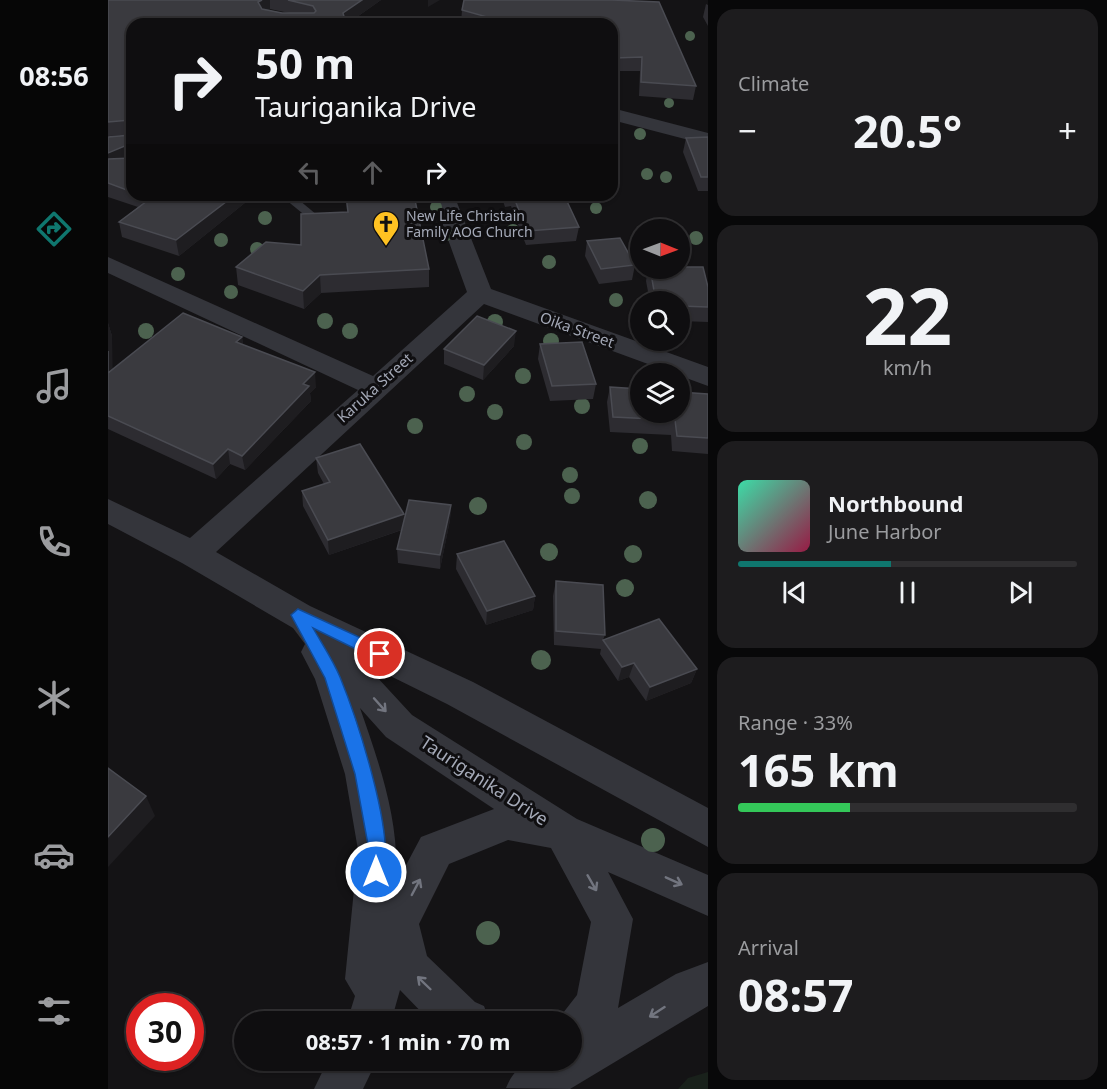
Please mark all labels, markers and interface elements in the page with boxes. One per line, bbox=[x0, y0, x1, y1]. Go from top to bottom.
text: 50 m bbox=[255, 34, 355, 91]
icon: right bbox=[156, 42, 234, 120]
text: 08:56 bbox=[19, 57, 89, 94]
text: Climate bbox=[738, 70, 809, 97]
text: Tauriganika Drive bbox=[255, 88, 477, 125]
text: 20.5° bbox=[853, 100, 962, 161]
text: − bbox=[738, 108, 757, 153]
text: + bbox=[1058, 108, 1077, 153]
icon: left bbox=[293, 156, 326, 189]
icon: ahead bbox=[356, 156, 389, 189]
icon: right bbox=[419, 156, 452, 189]
place label: New Life Christain Family AOG Church bbox=[406, 206, 533, 241]
icon: directions bbox=[33, 208, 75, 250]
church icon: New Life Christain Family AOG Church bbox=[371, 209, 401, 247]
north arrow bbox=[630, 219, 690, 279]
map controls bbox=[630, 219, 690, 423]
text: 22 bbox=[863, 262, 952, 368]
button: search bbox=[630, 291, 690, 351]
street label: Oika Street bbox=[537, 306, 618, 352]
street label: Karuka Street bbox=[332, 348, 417, 427]
text: km/h bbox=[883, 354, 932, 381]
button: layers bbox=[630, 363, 690, 423]
icon: music bbox=[33, 365, 75, 407]
text: Northbound bbox=[828, 488, 963, 518]
text: June Harbor bbox=[828, 518, 942, 545]
icon: phone bbox=[33, 521, 75, 563]
icon: previous bbox=[778, 576, 811, 609]
icon: pause bbox=[891, 576, 924, 609]
icon: next bbox=[1004, 576, 1037, 609]
pin bbox=[354, 628, 405, 679]
icon: arrive bbox=[363, 637, 396, 670]
icon: climate bbox=[33, 677, 75, 719]
one-way arrow bbox=[373, 697, 387, 712]
text: Range · 33% bbox=[738, 709, 853, 736]
street label: Tauriganika Drive bbox=[416, 730, 553, 830]
text: 165 km bbox=[738, 739, 899, 800]
icon: car bbox=[33, 834, 75, 876]
position arrow bbox=[344, 840, 408, 904]
one-way arrow bbox=[586, 874, 598, 891]
one-way arrow bbox=[665, 876, 683, 887]
one-way arrow bbox=[411, 879, 422, 897]
text: Arrival bbox=[738, 934, 799, 961]
text: 08:57 bbox=[738, 964, 854, 1025]
one-way arrow bbox=[416, 976, 431, 991]
icon: filters bbox=[33, 990, 75, 1032]
speed limit sign: 30 bbox=[126, 993, 204, 1071]
one-way arrow bbox=[649, 1006, 666, 1018]
text: 08:57 · 1 min · 70 m bbox=[306, 1026, 510, 1056]

